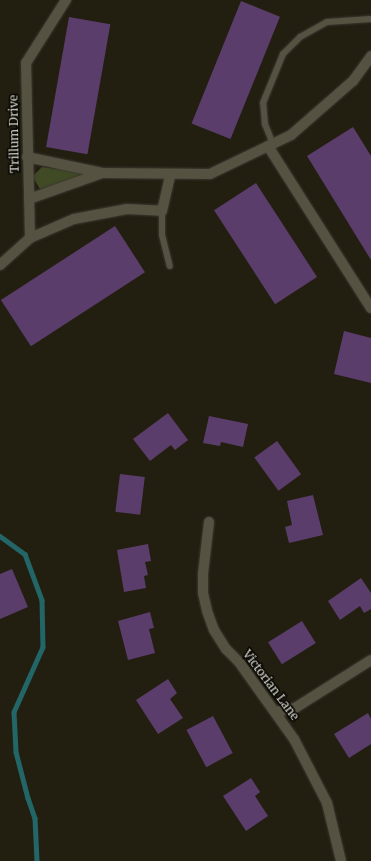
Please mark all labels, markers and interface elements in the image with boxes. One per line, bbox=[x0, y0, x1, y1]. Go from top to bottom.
street label: Trillum Drive bbox=[6, 95, 22, 173]
street label: Victorian Lane bbox=[240, 647, 302, 723]

